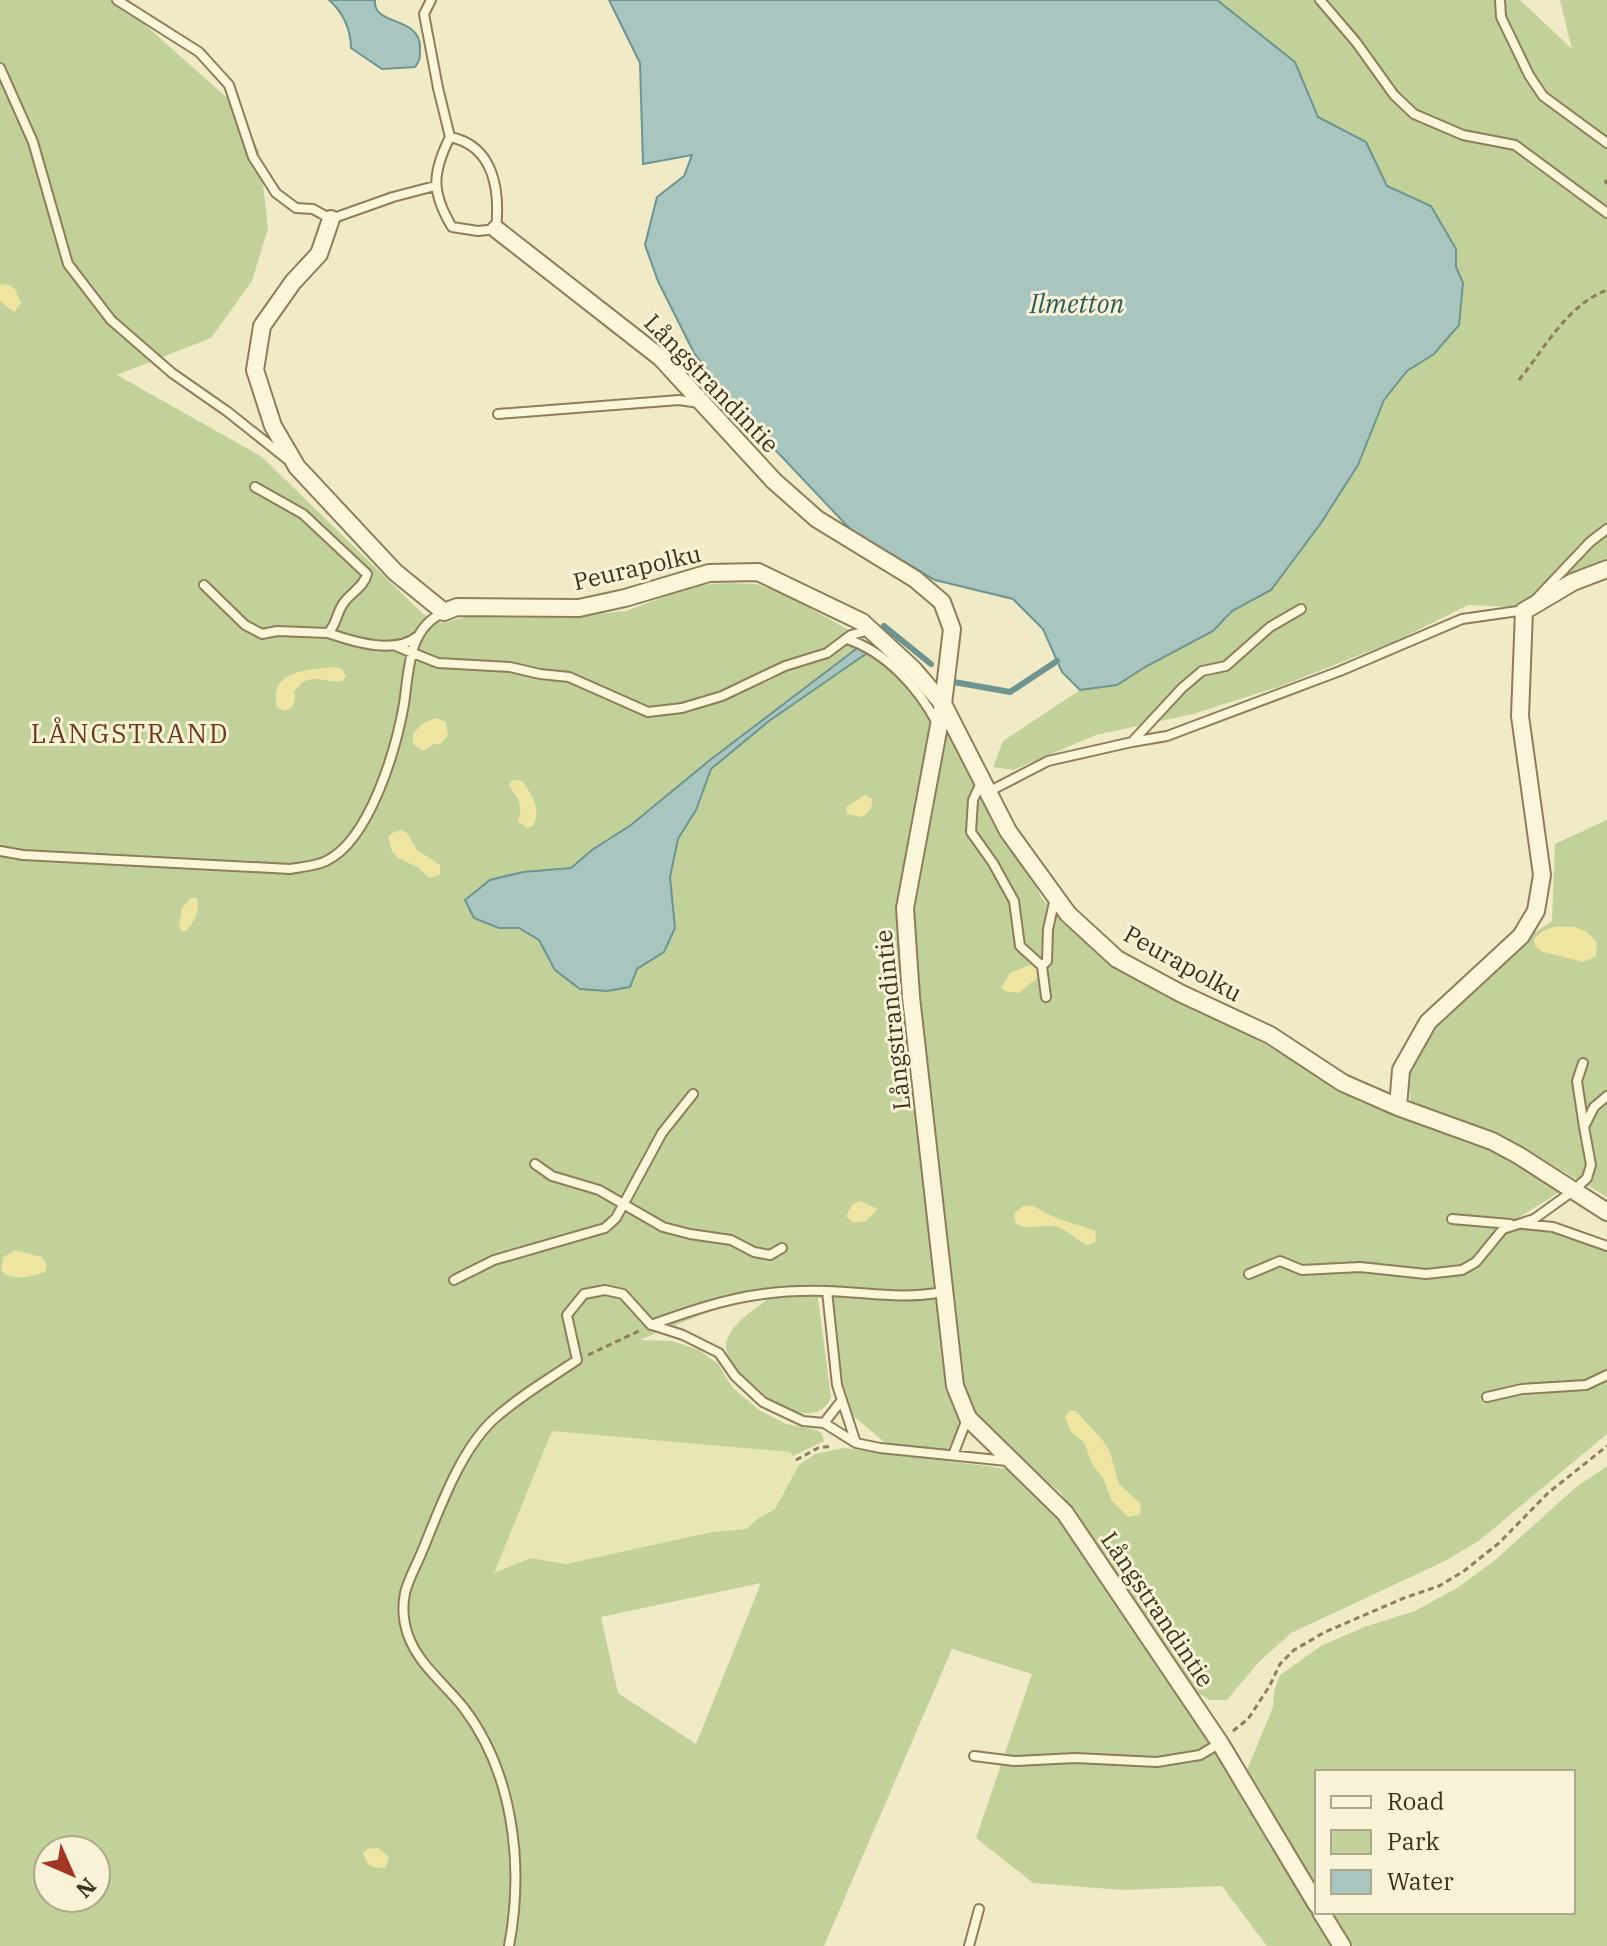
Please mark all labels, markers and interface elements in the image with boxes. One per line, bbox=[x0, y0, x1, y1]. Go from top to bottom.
water label: Ilmetton bbox=[1029, 286, 1125, 320]
street label: Långstrandintie bbox=[638, 307, 786, 459]
street label: Peurapolku bbox=[570, 537, 704, 597]
district label: LÅNGSTRAND bbox=[31, 716, 229, 750]
street label: Peurapolku bbox=[1118, 917, 1248, 1009]
street label: Långstrandintie bbox=[867, 928, 917, 1112]
street label: Långstrandintie bbox=[1094, 1525, 1222, 1693]
legend bbox=[1315, 1770, 1575, 1914]
text: Road bbox=[1387, 1785, 1444, 1817]
text: Park bbox=[1387, 1825, 1439, 1857]
north arrow bbox=[32, 1834, 112, 1914]
text: Water bbox=[1387, 1865, 1454, 1897]
text: N bbox=[70, 1872, 103, 1905]

